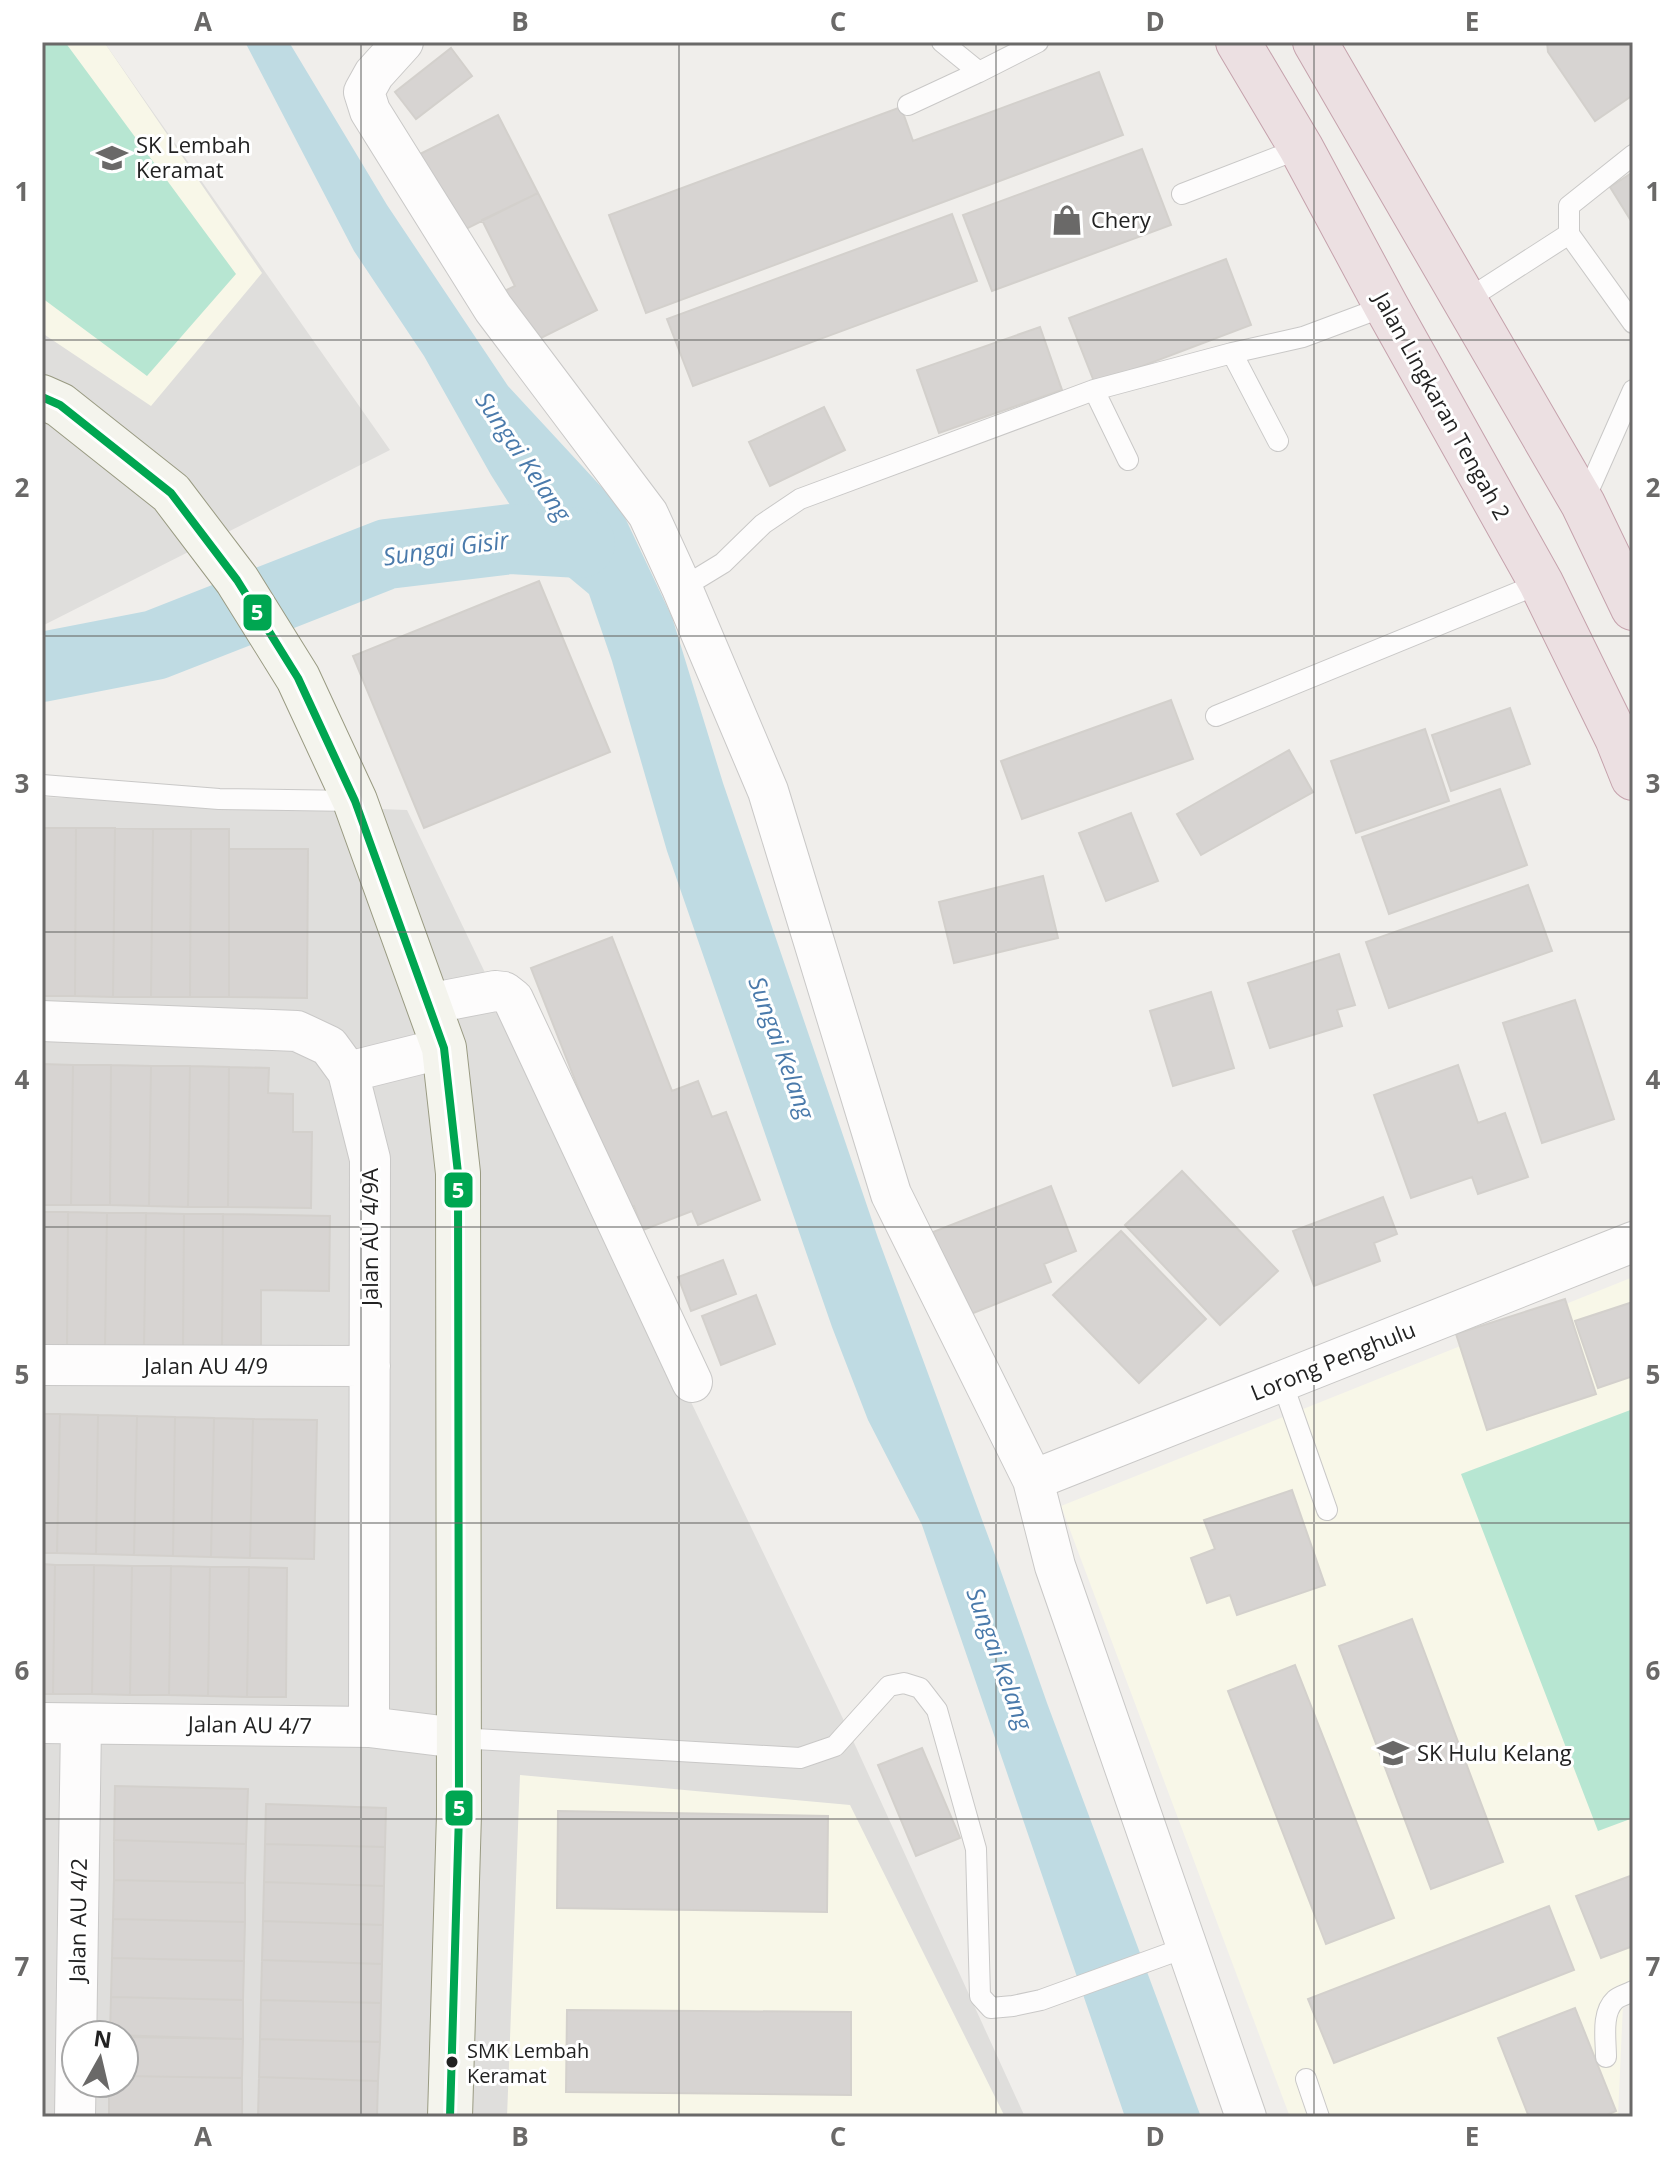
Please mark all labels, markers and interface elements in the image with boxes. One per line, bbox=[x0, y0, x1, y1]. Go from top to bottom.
text: A bbox=[194, 3, 212, 39]
text: B bbox=[511, 3, 529, 39]
text: C bbox=[830, 3, 846, 39]
text: D bbox=[1145, 3, 1165, 39]
text: E bbox=[1465, 3, 1479, 39]
place label: SK Lembah Keramat bbox=[136, 129, 251, 184]
school or university icon: SK Lembah Keramat bbox=[95, 141, 129, 175]
text: 1 bbox=[15, 173, 29, 209]
text: 1 bbox=[1646, 173, 1660, 209]
shop icon: Chery bbox=[1050, 203, 1084, 237]
place label: Chery bbox=[1091, 204, 1152, 234]
street label: Jalan Lingkaran Tengah 2 bbox=[1367, 285, 1518, 525]
water label: Sungai Kelang bbox=[469, 385, 581, 529]
text: 2 bbox=[15, 469, 30, 505]
text: 2 bbox=[1646, 469, 1661, 505]
water label: Sungai Gisir bbox=[381, 522, 512, 573]
line badge: 5 bbox=[242, 593, 273, 632]
text: 5 bbox=[251, 596, 263, 626]
text: 3 bbox=[15, 765, 29, 801]
text: 3 bbox=[1646, 765, 1660, 801]
water label: Sungai Kelang bbox=[741, 972, 824, 1125]
text: 4 bbox=[15, 1061, 30, 1097]
text: 4 bbox=[1646, 1061, 1661, 1097]
street label: Jalan AU 4/9A bbox=[354, 1168, 384, 1308]
line badge: 5 bbox=[443, 1171, 474, 1209]
text: 5 bbox=[452, 1174, 464, 1204]
street label: Lorong Penghulu bbox=[1246, 1313, 1419, 1407]
street label: Jalan AU 4/9 bbox=[142, 1350, 268, 1380]
text: 5 bbox=[15, 1356, 29, 1392]
text: 5 bbox=[1646, 1356, 1660, 1392]
water label: Sungai Kelang bbox=[959, 1583, 1042, 1736]
text: 6 bbox=[15, 1652, 30, 1688]
text: 6 bbox=[1646, 1652, 1661, 1688]
street label: Jalan AU 4/7 bbox=[186, 1708, 312, 1740]
school or university icon: SK Hulu Kelang bbox=[1376, 1736, 1410, 1770]
place label: SK Hulu Kelang bbox=[1417, 1737, 1572, 1767]
line badge: 5 bbox=[444, 1789, 474, 1827]
text: 5 bbox=[453, 1792, 465, 1822]
street label: Jalan AU 4/2 bbox=[61, 1858, 93, 1984]
text: 7 bbox=[15, 1948, 30, 1984]
text: 7 bbox=[1646, 1948, 1661, 1984]
north arrow bbox=[60, 2019, 140, 2099]
text: N bbox=[92, 2022, 114, 2054]
place label: SMK Lembah Keramat bbox=[467, 2037, 589, 2089]
marker: SMK Lembah Keramat bbox=[444, 2054, 460, 2070]
text: A bbox=[194, 2118, 212, 2154]
text: B bbox=[511, 2118, 529, 2154]
text: C bbox=[830, 2118, 846, 2154]
text: D bbox=[1145, 2118, 1165, 2154]
text: E bbox=[1465, 2118, 1479, 2154]

